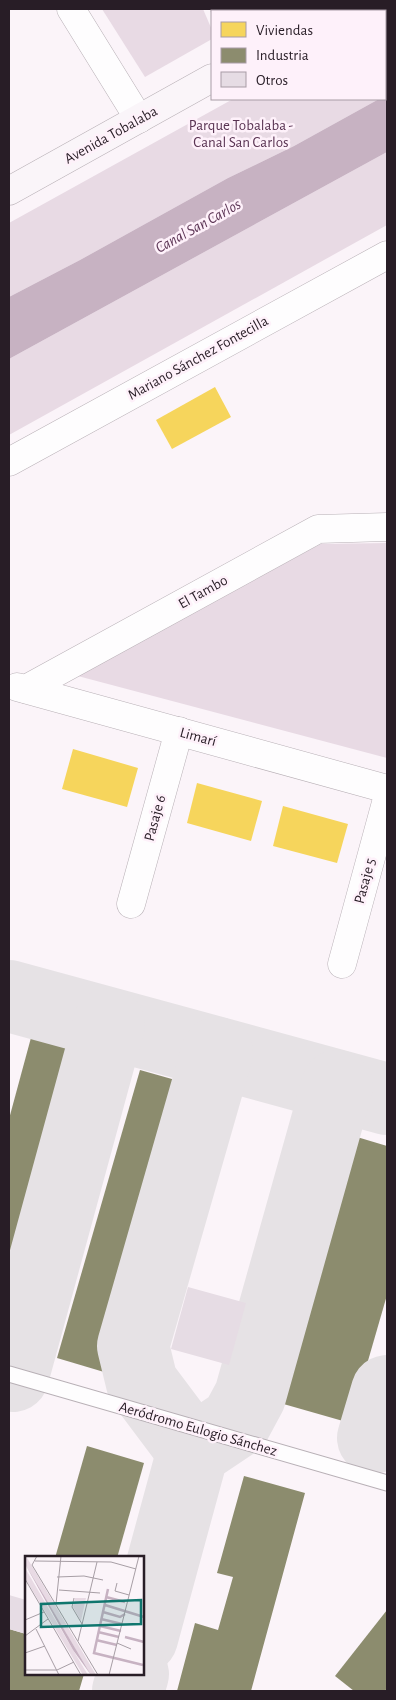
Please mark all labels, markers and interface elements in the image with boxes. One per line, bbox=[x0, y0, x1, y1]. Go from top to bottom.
legend bbox=[211, 10, 386, 100]
text: Viviendas bbox=[256, 23, 313, 38]
text: Industria bbox=[256, 48, 309, 63]
text: Otros bbox=[256, 73, 288, 88]
street label: Avenida Tobalaba bbox=[62, 103, 160, 167]
park label: Parque Tobalaba - Canal San Carlos bbox=[189, 118, 294, 150]
water label: Canal San Carlos bbox=[153, 196, 243, 256]
street label: Mariano Sánchez Fontecilla bbox=[125, 313, 271, 403]
street label: El Tambo bbox=[176, 572, 230, 612]
street label: Limarí bbox=[178, 725, 218, 749]
street label: Pasaje 6 bbox=[142, 793, 168, 843]
street label: Pasaje 5 bbox=[352, 857, 378, 905]
street label: Aeródromo Eulogio Sánchez bbox=[117, 1399, 279, 1459]
inset map bbox=[25, 1556, 144, 1675]

